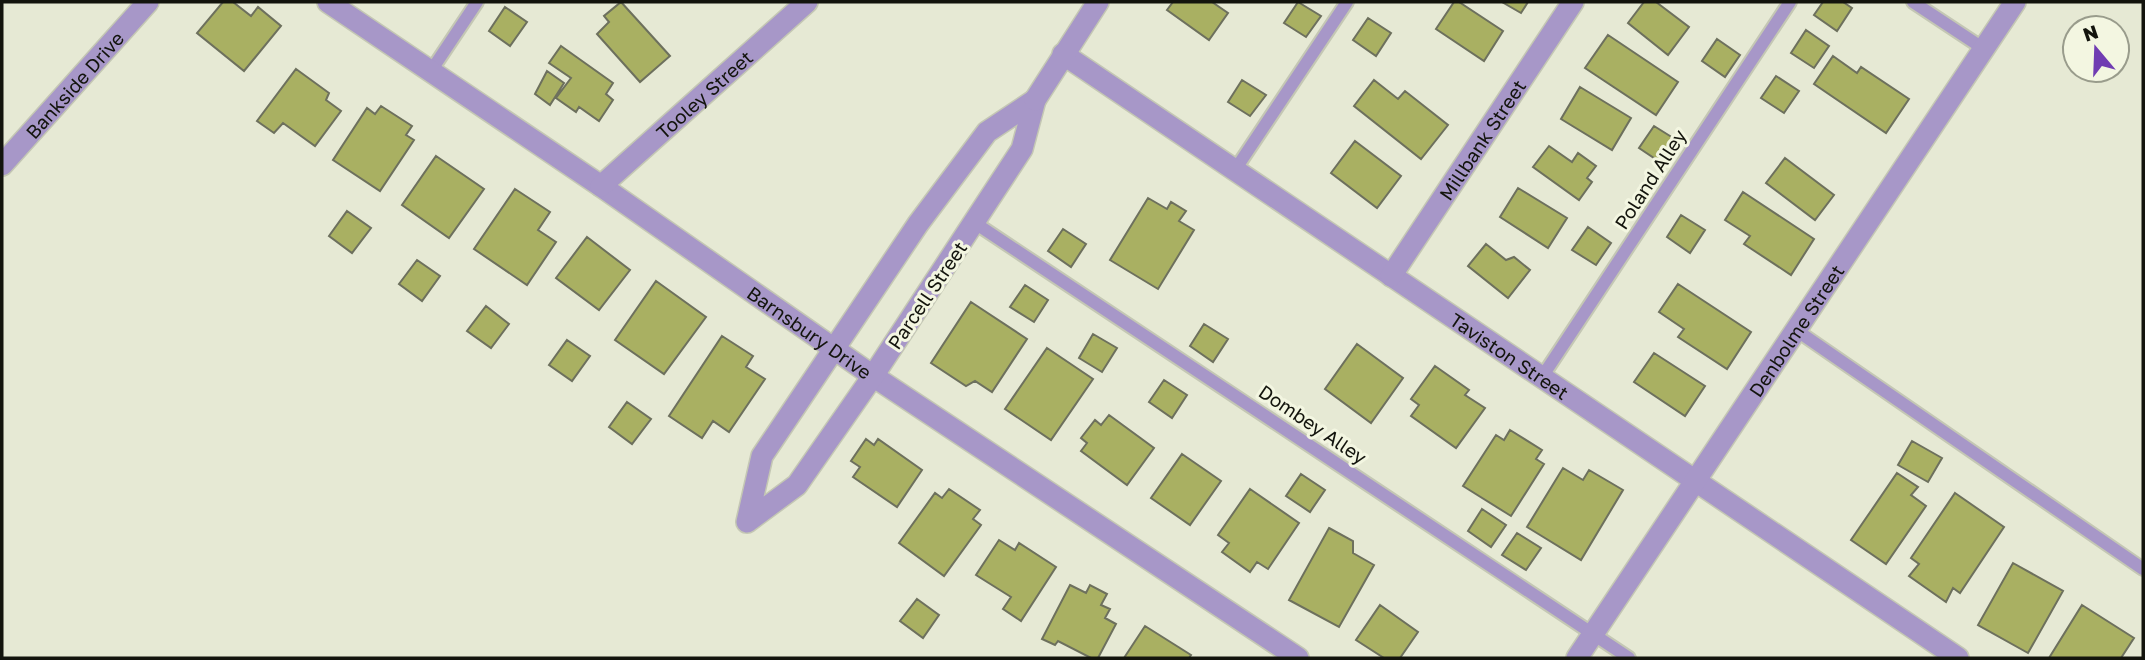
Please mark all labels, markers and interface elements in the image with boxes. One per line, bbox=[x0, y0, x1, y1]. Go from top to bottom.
north arrow bbox=[2061, 14, 2131, 84]
text: N bbox=[2080, 19, 2101, 46]
street label: Bankside Drive bbox=[20, 26, 128, 143]
street label: Tooley Street bbox=[651, 45, 757, 143]
street label: Millbank Street bbox=[1434, 75, 1530, 204]
street label: Poland Alley bbox=[1609, 125, 1691, 233]
street label: Parcell Street bbox=[883, 237, 971, 353]
street label: Denbolme Street bbox=[1743, 260, 1848, 401]
street label: Barnsbury Drive bbox=[743, 281, 876, 383]
street label: Taviston Street bbox=[1446, 307, 1573, 404]
street label: Dombey Alley bbox=[1255, 380, 1371, 469]

